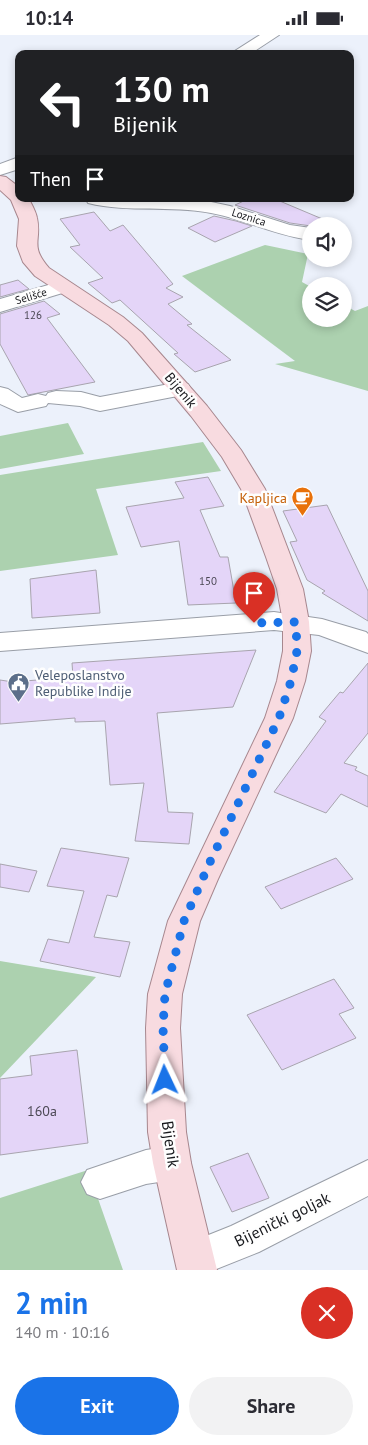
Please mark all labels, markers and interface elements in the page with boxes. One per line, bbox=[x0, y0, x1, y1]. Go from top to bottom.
text: 10:14 bbox=[25, 6, 73, 30]
text: 130 m bbox=[113, 66, 210, 112]
icon: left bbox=[30, 70, 95, 135]
text: Bijenik bbox=[113, 110, 177, 138]
icon: arrive bbox=[81, 165, 109, 193]
text: Then bbox=[30, 167, 71, 191]
street label: Loznica bbox=[230, 205, 268, 229]
map controls bbox=[302, 217, 352, 327]
button: sound bbox=[302, 217, 352, 267]
button: layers bbox=[302, 277, 352, 327]
street label: Selišće bbox=[13, 284, 49, 307]
house number: 126 bbox=[24, 308, 42, 322]
street label: Bijenik bbox=[161, 369, 201, 412]
cafe icon: Kapljica bbox=[291, 486, 315, 517]
place label: Kapljica bbox=[239, 489, 287, 507]
pin bbox=[233, 572, 275, 623]
house number: 150 bbox=[199, 574, 217, 588]
icon: arrive bbox=[240, 579, 268, 607]
place label: Veleposlanstvo Republike Indije bbox=[34, 666, 132, 700]
public building icon: Veleposlanstvo Republike Indije bbox=[7, 671, 31, 702]
position arrow bbox=[138, 1053, 190, 1105]
house number: 160a bbox=[27, 1102, 57, 1120]
street label: Bijenik bbox=[158, 1119, 184, 1169]
street label: Bijenički goljak bbox=[231, 1187, 334, 1251]
text: 2 min bbox=[15, 1283, 88, 1322]
button: close bbox=[301, 1287, 353, 1339]
text: 140 m · 10:16 bbox=[15, 1322, 110, 1342]
button: Exit bbox=[15, 1377, 179, 1435]
button: Share bbox=[189, 1377, 353, 1435]

